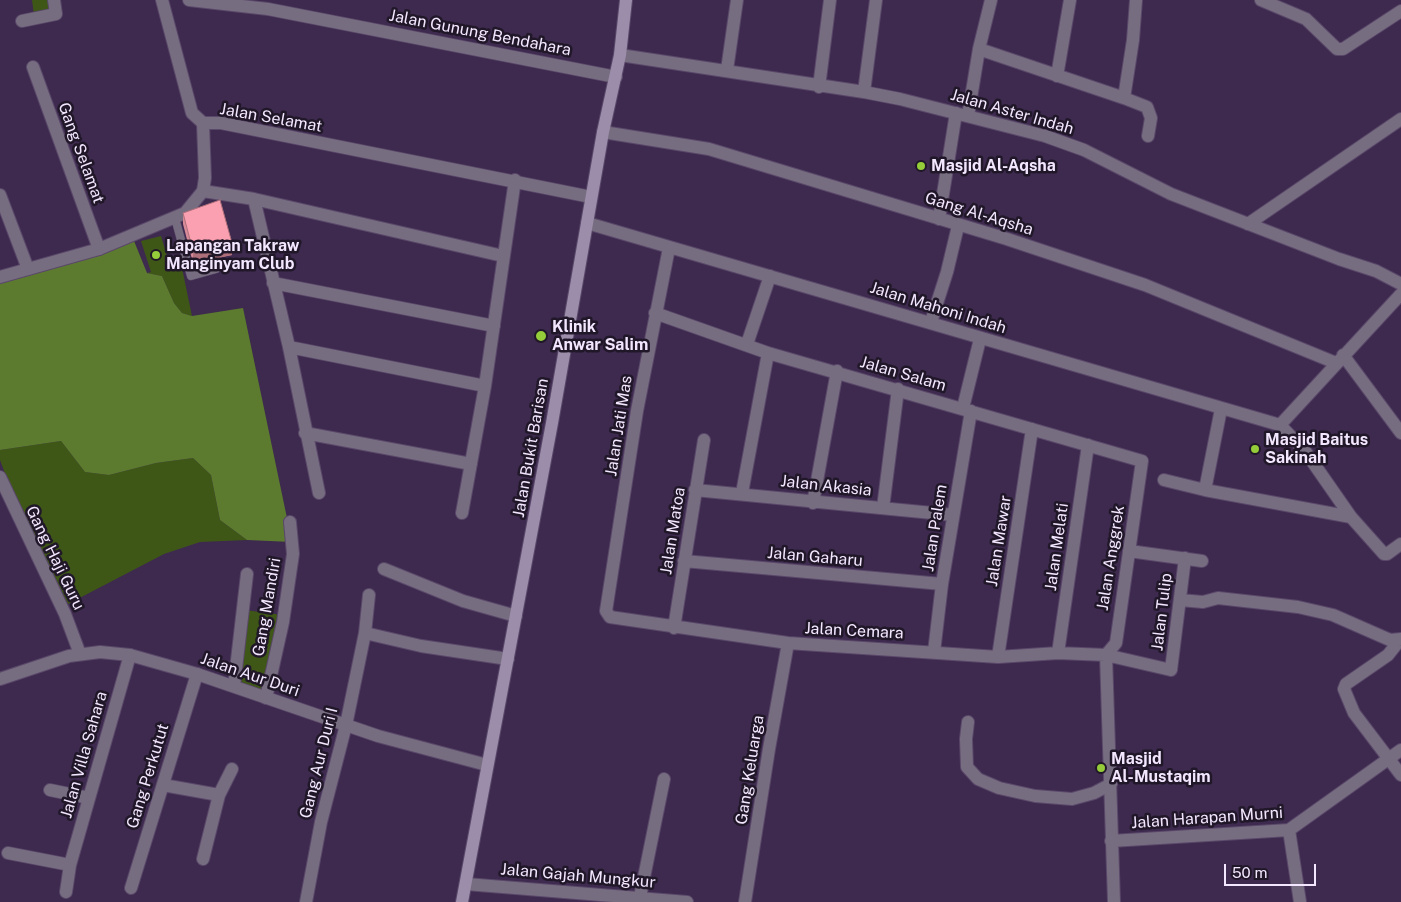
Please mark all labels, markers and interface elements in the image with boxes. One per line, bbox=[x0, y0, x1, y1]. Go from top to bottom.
street label: Jalan Gunung Bendahara bbox=[387, 6, 573, 60]
street label: Jalan Aster Indah bbox=[948, 85, 1076, 139]
street label: Gang Selamat bbox=[54, 100, 108, 206]
street label: Jalan Selamat bbox=[218, 100, 324, 136]
place label: Masjid Al-Aqsha bbox=[931, 156, 1056, 176]
marker: Masjid Al-Aqsha bbox=[915, 160, 927, 172]
street label: Gang Al-Aqsha bbox=[923, 188, 1035, 240]
place label: Lapangan Takraw Manginyam Club bbox=[166, 236, 299, 274]
marker: Lapangan Takraw Manginyam Club bbox=[150, 249, 162, 261]
street label: Jalan Mahoni Indah bbox=[868, 278, 1008, 338]
place label: Klinik Anwar Salim bbox=[552, 317, 648, 355]
marker: Klinik Anwar Salim bbox=[534, 329, 548, 343]
street label: Jalan Salam bbox=[858, 353, 948, 395]
street label: Jalan Jati Mas bbox=[602, 374, 636, 478]
street label: Jalan Bukit Barisan bbox=[509, 377, 553, 519]
place label: Masjid Baitus Sakinah bbox=[1265, 430, 1368, 468]
marker: Masjid Baitus Sakinah bbox=[1249, 443, 1261, 455]
street label: Jalan Akasia bbox=[779, 472, 873, 500]
street label: Jalan Palem bbox=[919, 483, 951, 573]
street label: Jalan Matoa bbox=[657, 486, 689, 576]
street label: Jalan Mawar bbox=[982, 494, 1016, 588]
street label: Jalan Melati bbox=[1041, 502, 1073, 592]
street label: Gang Haji Guru bbox=[21, 503, 89, 613]
street label: Jalan Anggrek bbox=[1093, 504, 1129, 612]
street label: Jalan Gaharu bbox=[766, 543, 864, 571]
street label: Gang Mandiri bbox=[249, 556, 285, 658]
street label: Jalan Tulip bbox=[1148, 572, 1176, 652]
street label: Jalan Cemara bbox=[804, 619, 904, 643]
street label: Jalan Aur Duri bbox=[198, 649, 302, 701]
street label: Jalan Villa Sahara bbox=[57, 689, 111, 821]
street label: Gang Aur Duri I bbox=[296, 706, 342, 820]
street label: Gang Keluarga bbox=[732, 714, 768, 826]
street label: Gang Perkutut bbox=[123, 721, 173, 831]
place label: Masjid Al-Mustaqim bbox=[1111, 749, 1211, 787]
marker: Masjid Al-Mustaqim bbox=[1095, 762, 1107, 774]
street label: Jalan Harapan Murni bbox=[1130, 803, 1284, 833]
scale bar bbox=[1226, 854, 1318, 886]
street label: Jalan Gajah Mungkur bbox=[500, 860, 656, 892]
text: 50 m bbox=[1232, 864, 1267, 881]

